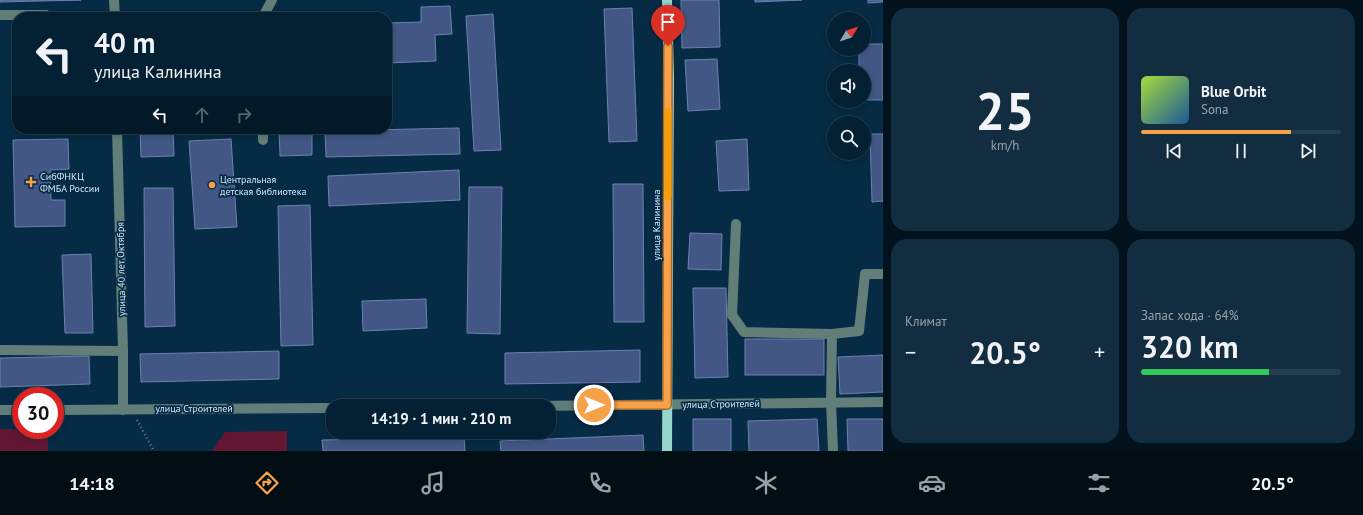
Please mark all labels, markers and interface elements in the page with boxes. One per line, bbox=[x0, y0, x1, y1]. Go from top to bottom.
pin bbox=[651, 5, 685, 46]
icon: arrive bbox=[657, 11, 679, 33]
north arrow bbox=[827, 12, 871, 56]
map controls bbox=[827, 12, 871, 160]
text: 40 m bbox=[94, 24, 155, 61]
icon: left bbox=[28, 28, 80, 80]
text: улица Калинина bbox=[94, 60, 222, 83]
button: sound bbox=[827, 64, 871, 108]
text: 25 bbox=[976, 77, 1034, 144]
text: Blue Orbit bbox=[1201, 82, 1266, 101]
text: Sona bbox=[1201, 101, 1228, 118]
icon: left bbox=[149, 104, 171, 126]
icon: ahead bbox=[191, 104, 213, 126]
icon: right bbox=[233, 104, 255, 126]
button: search bbox=[827, 116, 871, 160]
text: km/h bbox=[991, 137, 1019, 154]
icon: previous bbox=[1163, 140, 1185, 162]
icon: pause bbox=[1230, 140, 1252, 162]
icon: next bbox=[1297, 140, 1319, 162]
place label: СибФНКЦ ФМБА России bbox=[40, 170, 100, 195]
place label: Центральная детская библиотека bbox=[220, 173, 306, 198]
marker: СибФНКЦ ФМБА России bbox=[25, 176, 37, 188]
marker: Центральная детская библиотека bbox=[207, 180, 217, 190]
street label: улица Калинина bbox=[650, 190, 663, 260]
street label: улица 40 лет Октября bbox=[114, 222, 128, 316]
text: Запас хода · 64% bbox=[1141, 307, 1239, 324]
text: Климат bbox=[905, 313, 947, 330]
text: 320 km bbox=[1141, 327, 1239, 366]
text: 20.5° bbox=[969, 333, 1041, 372]
text: − bbox=[905, 338, 916, 366]
text: + bbox=[1094, 338, 1105, 366]
position arrow bbox=[573, 384, 615, 426]
speed limit sign: 30 bbox=[12, 387, 64, 439]
street label: улица Строителей bbox=[682, 397, 760, 411]
street label: улица Строителей bbox=[155, 402, 233, 415]
text: 14:19 · 1 мин · 210 m bbox=[371, 409, 511, 428]
icon: directions bbox=[253, 469, 281, 497]
icon: music bbox=[419, 469, 447, 497]
icon: phone bbox=[586, 469, 614, 497]
icon: climate bbox=[752, 469, 780, 497]
icon: car bbox=[918, 469, 946, 497]
icon: filters bbox=[1085, 469, 1113, 497]
text: 14:18 bbox=[69, 472, 115, 495]
text: 20.5° bbox=[1251, 472, 1294, 495]

